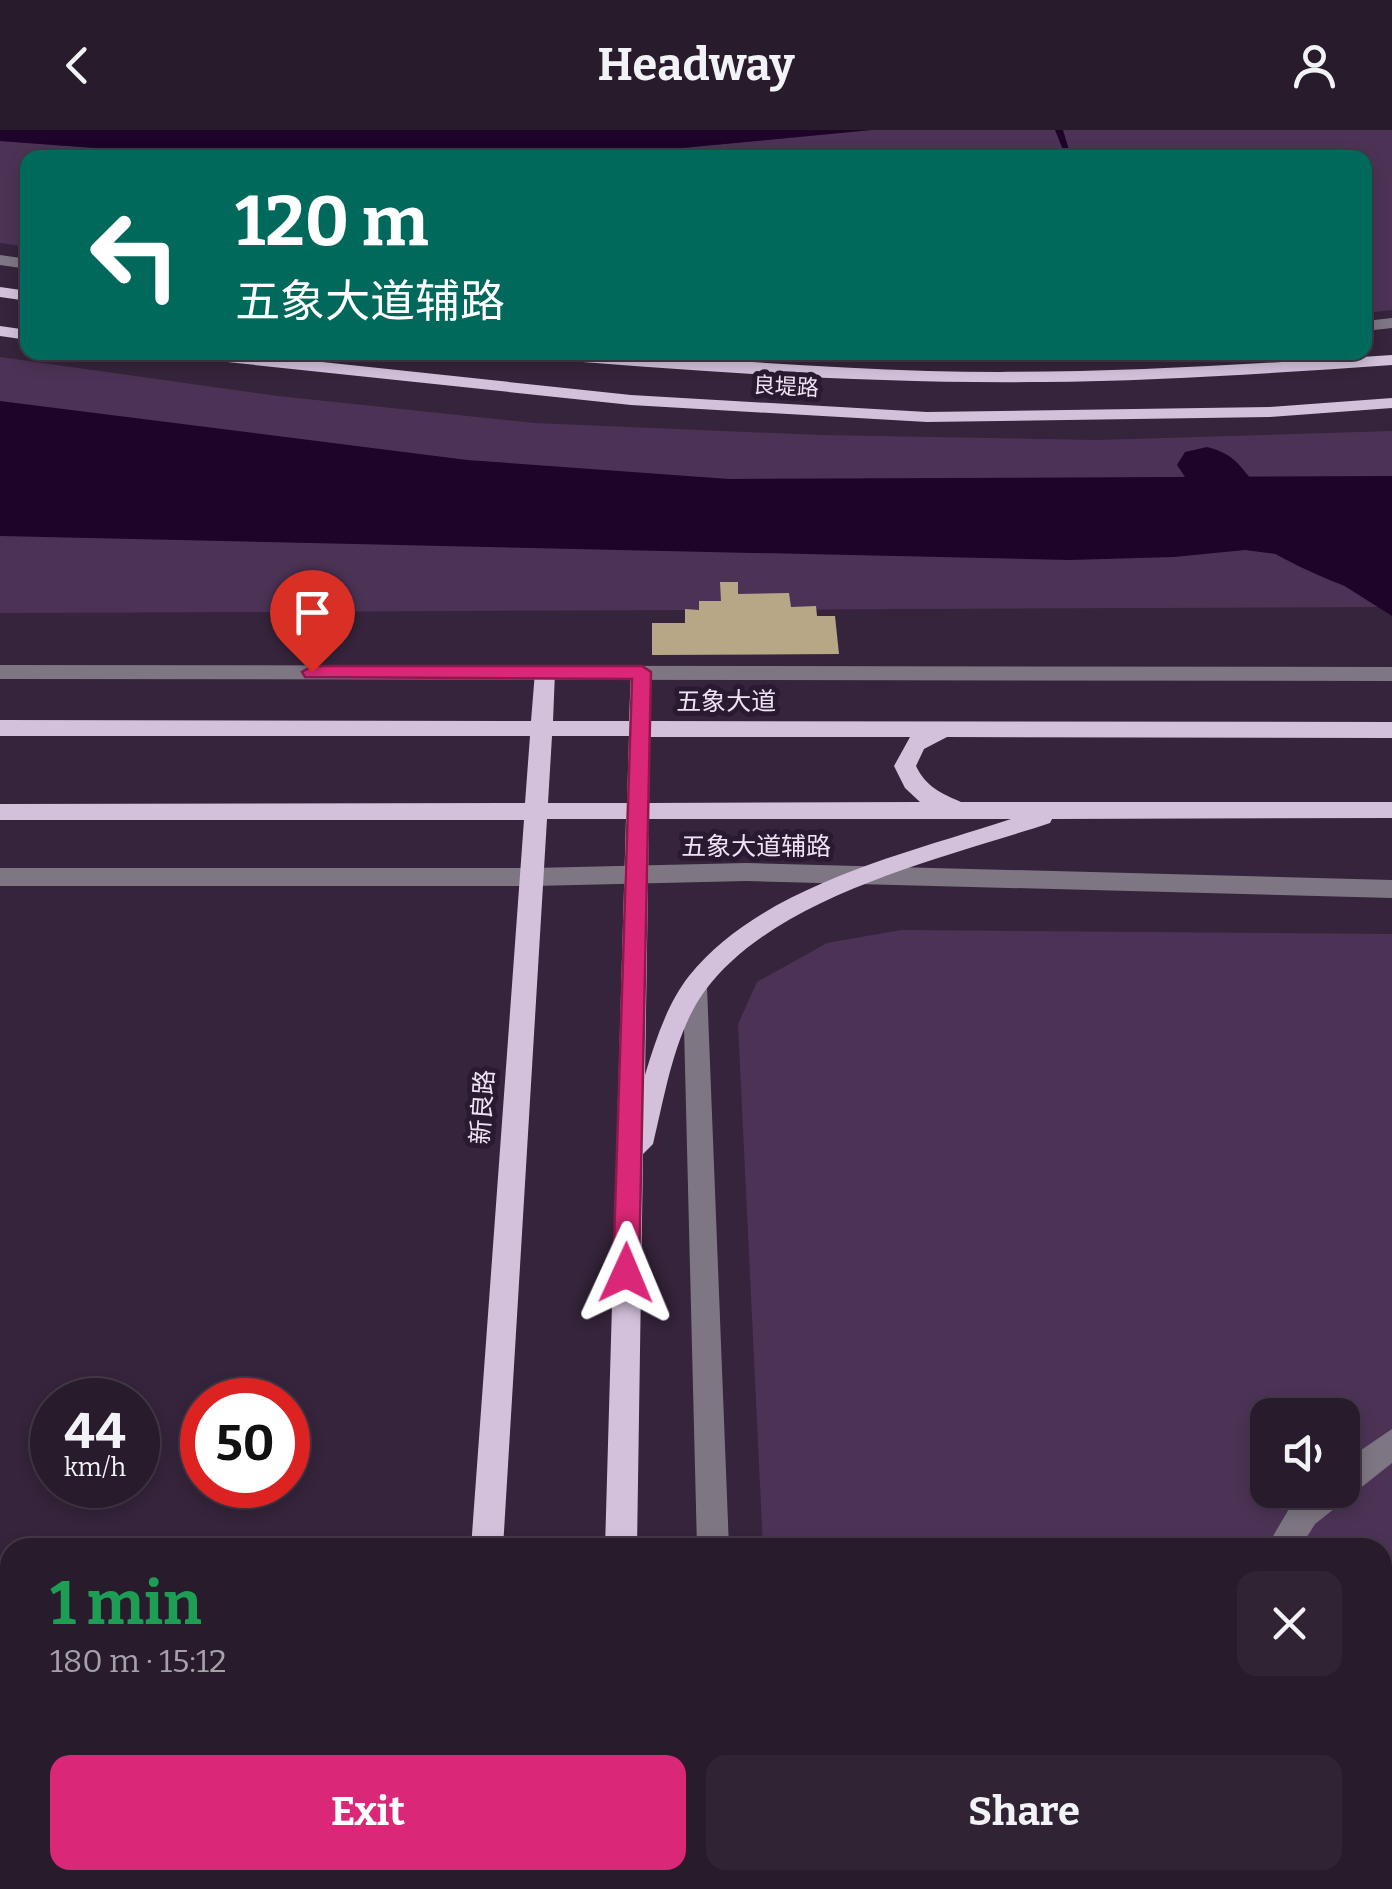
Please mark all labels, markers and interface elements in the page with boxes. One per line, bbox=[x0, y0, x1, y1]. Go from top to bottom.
icon: back bbox=[50, 38, 105, 93]
text: Headway bbox=[598, 38, 794, 92]
icon: person bbox=[1287, 38, 1342, 93]
text: 120 m bbox=[235, 180, 428, 264]
icon: left bbox=[70, 190, 200, 320]
text: 五象大道辅路 bbox=[235, 275, 505, 329]
street label: 良堤路 bbox=[752, 371, 820, 402]
pin bbox=[270, 570, 355, 673]
icon: arrive bbox=[285, 585, 340, 640]
street label: 五象大道 bbox=[676, 687, 776, 717]
street label: 五象大道辅路 bbox=[681, 832, 831, 862]
street label: 新良路 bbox=[465, 1069, 501, 1146]
position arrow bbox=[574, 1221, 678, 1325]
speed limit sign: 50 bbox=[180, 1378, 310, 1508]
map controls bbox=[1250, 1398, 1360, 1508]
button: sound bbox=[1250, 1398, 1360, 1508]
text: 44 bbox=[64, 1401, 126, 1461]
text: km/h bbox=[64, 1453, 126, 1483]
text: 1 min bbox=[50, 1568, 202, 1640]
button: close bbox=[1237, 1571, 1342, 1676]
text: 180 m · 15:12 bbox=[50, 1642, 226, 1680]
button: Exit bbox=[50, 1755, 686, 1870]
button: Share bbox=[706, 1755, 1342, 1870]

